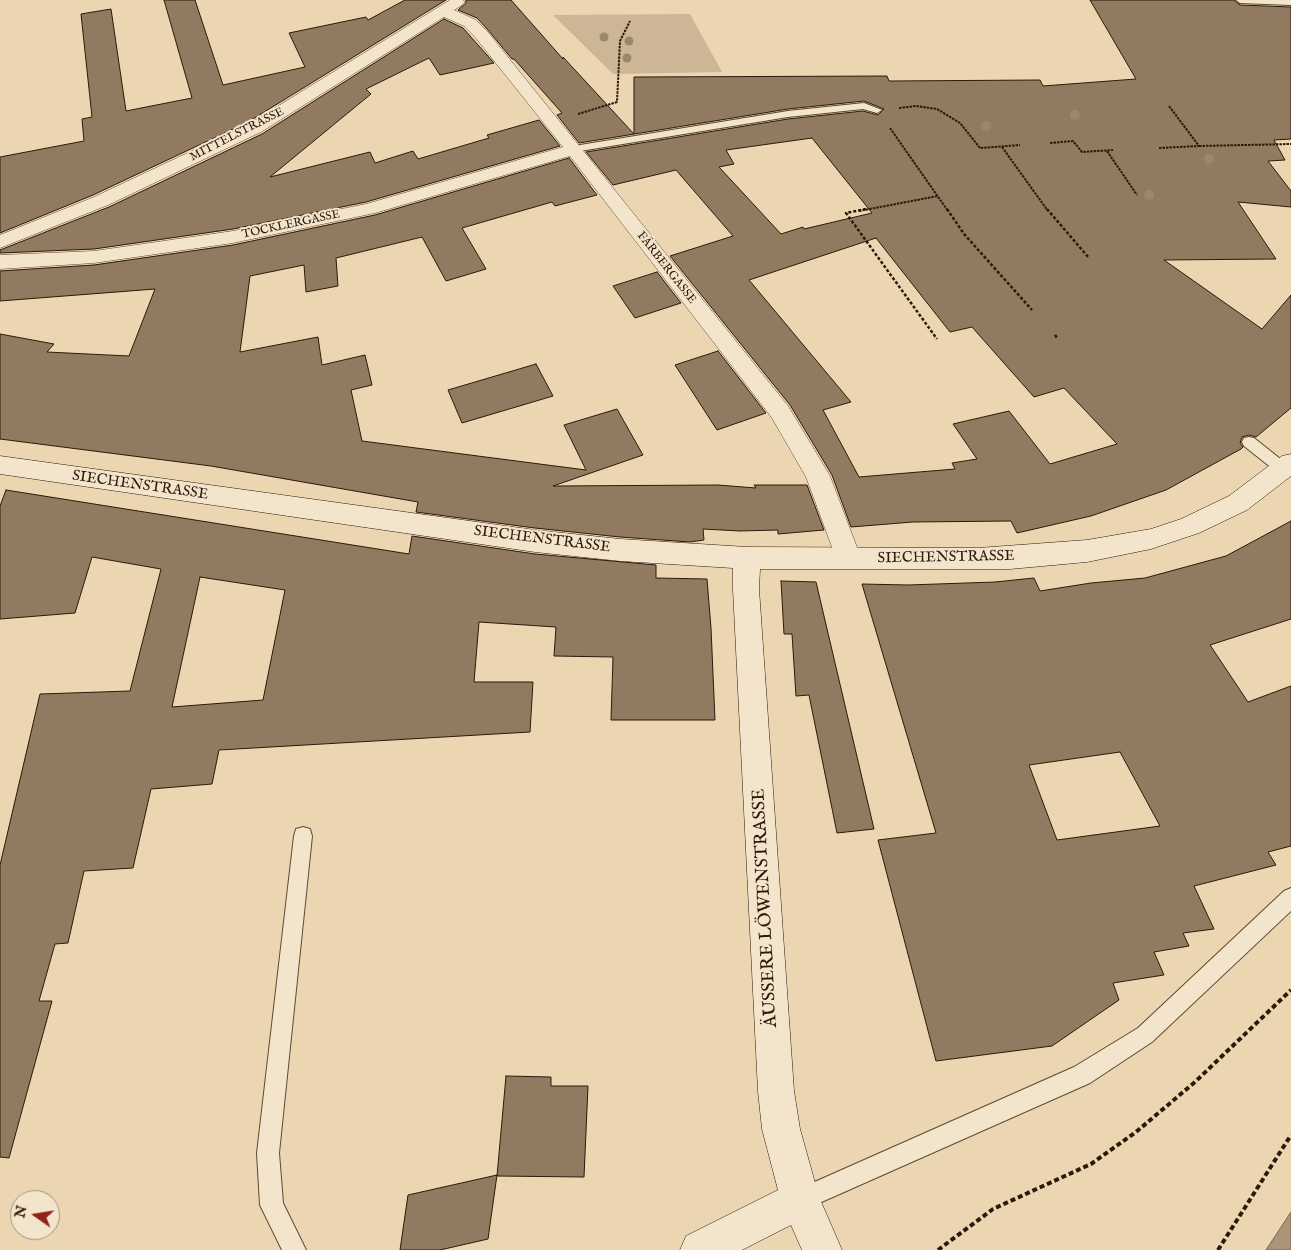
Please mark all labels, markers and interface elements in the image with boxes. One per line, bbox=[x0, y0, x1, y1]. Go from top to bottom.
street label: MITTELSTRASSE bbox=[188, 105, 286, 165]
street label: TOCKLERGASSE bbox=[241, 208, 341, 242]
street label: FÄRBERGASSE bbox=[633, 229, 699, 307]
street label: SIECHENSTRASSE bbox=[71, 468, 209, 504]
street label: SIECHENSTRASSE bbox=[473, 523, 611, 557]
street label: SIECHENSTRASSE bbox=[877, 548, 1015, 568]
street label: ÄUSSERE LÖWENSTRASSE bbox=[749, 788, 783, 1028]
north arrow bbox=[10, 1190, 60, 1240]
text: N bbox=[11, 1204, 31, 1220]

